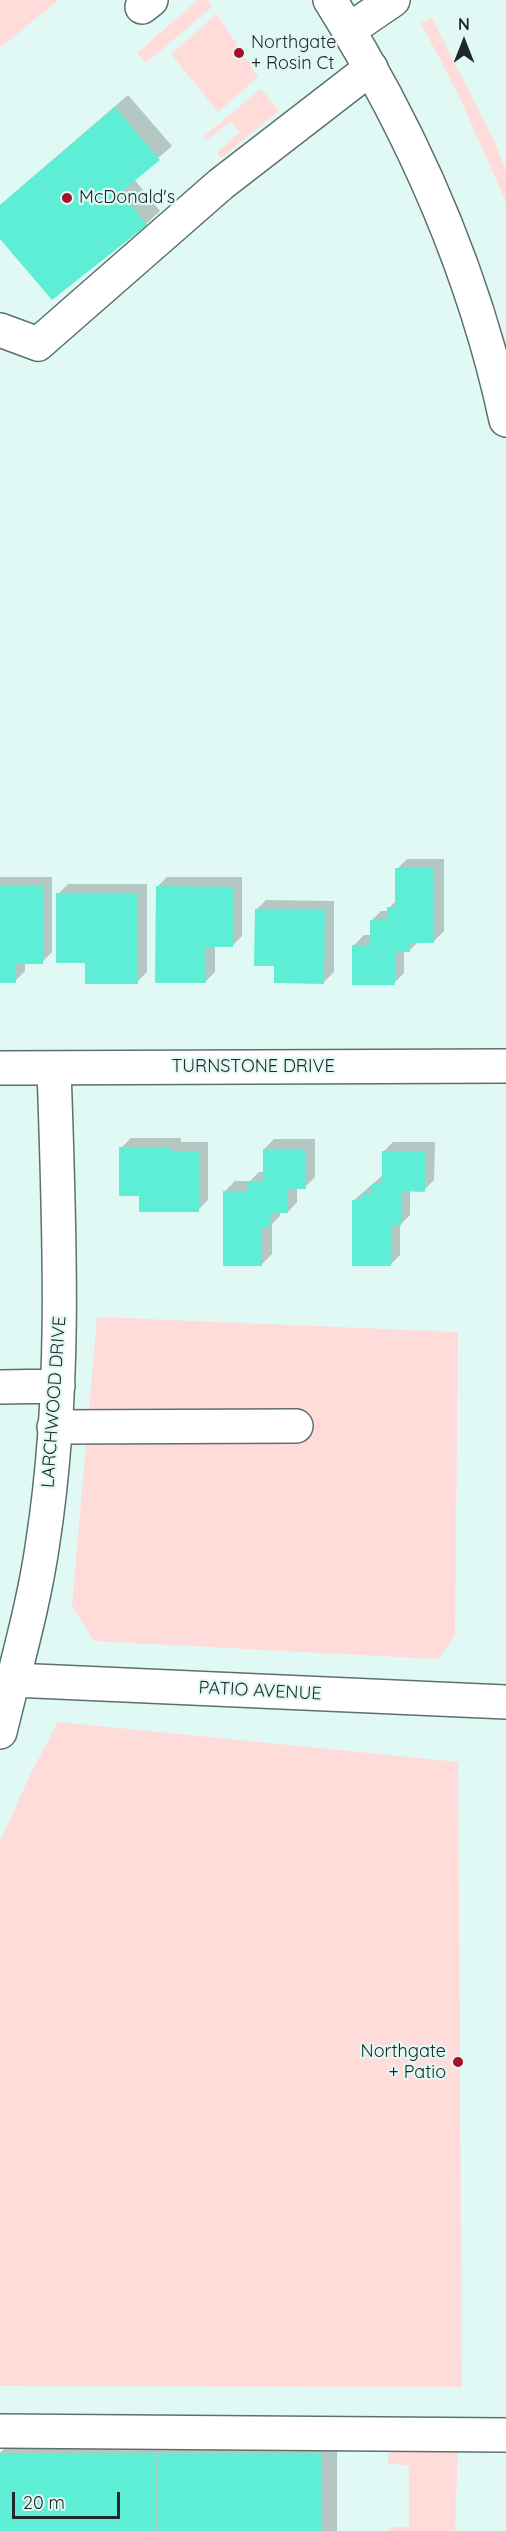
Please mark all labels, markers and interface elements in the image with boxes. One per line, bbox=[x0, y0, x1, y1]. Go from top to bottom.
north arrow bbox=[434, 12, 494, 72]
text: N bbox=[458, 14, 470, 34]
place label: Northgate + Rosin Ct bbox=[251, 32, 336, 74]
marker: Northgate + Rosin Ct bbox=[232, 46, 246, 60]
place label: McDonald's bbox=[79, 187, 175, 209]
marker: McDonald's bbox=[60, 191, 74, 205]
street label: TURNSTONE DRIVE bbox=[171, 1056, 335, 1078]
street label: LARCHWOOD DRIVE bbox=[37, 1315, 71, 1489]
street label: PATIO AVENUE bbox=[198, 1677, 322, 1705]
place label: Northgate + Patio bbox=[361, 2041, 446, 2084]
marker: Northgate + Patio bbox=[451, 2055, 465, 2069]
scale bar bbox=[15, 2480, 123, 2518]
text: 20 m bbox=[23, 2491, 65, 2514]

